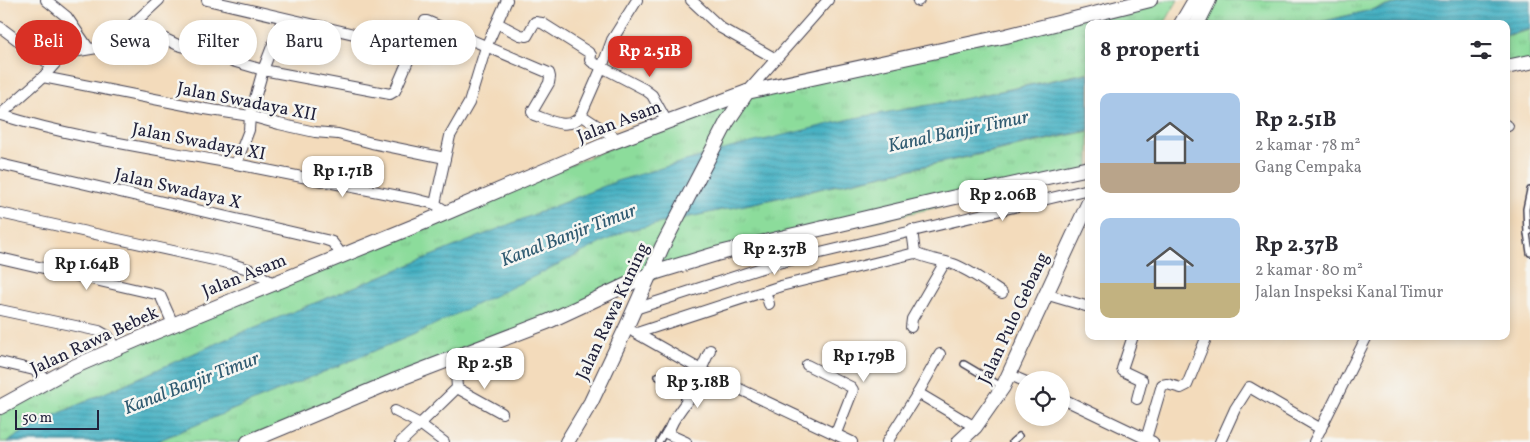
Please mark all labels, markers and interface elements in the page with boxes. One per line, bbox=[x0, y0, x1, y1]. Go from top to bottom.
chip: Beli bbox=[15, 20, 82, 65]
chip: Sewa bbox=[92, 20, 169, 65]
chip: Filter bbox=[179, 20, 257, 65]
chip: Baru bbox=[267, 20, 341, 65]
chip: Apartemen bbox=[351, 20, 476, 65]
pin: Rp 2.51B bbox=[598, 36, 702, 78]
text: 8 properti bbox=[1100, 36, 1200, 65]
icon: filters bbox=[1467, 36, 1495, 64]
text: Rp 2.51B bbox=[619, 41, 681, 63]
street label: Jalan Swadaya XII bbox=[175, 77, 319, 128]
street label: Jalan Asam bbox=[574, 95, 666, 150]
water label: Kanal Banjir Timur bbox=[885, 104, 1032, 160]
text: Rp 2.51B bbox=[1255, 106, 1337, 135]
icon: home bbox=[1140, 113, 1200, 173]
street label: Jalan Swadaya XI bbox=[130, 117, 268, 168]
text: 2 kamar · 78 m² bbox=[1255, 135, 1361, 157]
pin: Rp 1.71B bbox=[291, 156, 395, 198]
text: Gang Cempaka bbox=[1255, 157, 1362, 179]
text: Rp 1.71B bbox=[313, 161, 373, 183]
street label: Jalan Swadaya X bbox=[112, 163, 243, 216]
pin: Rp 2.06B bbox=[951, 180, 1055, 222]
text: Rp 2.06B bbox=[970, 185, 1036, 207]
water label: Kanal Banjir Timur bbox=[497, 198, 641, 274]
text: Rp 2.37B bbox=[1255, 231, 1339, 260]
pin: Rp 2.37B bbox=[723, 234, 827, 276]
icon: home bbox=[1140, 238, 1200, 298]
street label: Jalan Rawa Kuning bbox=[570, 239, 656, 385]
text: Rp 2.37B bbox=[743, 239, 807, 261]
pin: Rp 1.64B bbox=[35, 248, 139, 291]
street label: Jalan Asam bbox=[199, 248, 290, 305]
street label: Jalan Pulo Gebang bbox=[973, 248, 1056, 389]
text: Rp 1.64B bbox=[55, 254, 119, 276]
text: 2 kamar · 80 m² bbox=[1255, 260, 1363, 282]
text: Jalan Inspeksi Kanal Timur bbox=[1255, 282, 1443, 304]
street label: Jalan Rawa Bebek bbox=[26, 301, 163, 382]
pin: Rp 1.79B bbox=[812, 340, 916, 383]
water label: Kanal Banjir Timur bbox=[120, 346, 264, 422]
text: Rp 1.79B bbox=[833, 346, 895, 368]
pin: Rp 2.5B bbox=[439, 348, 531, 390]
text: Rp 2.5B bbox=[457, 353, 513, 375]
pin: Rp 3.18B bbox=[646, 366, 750, 409]
map controls bbox=[1015, 371, 1070, 426]
button: locate bbox=[1015, 371, 1070, 426]
text: Rp 3.18B bbox=[666, 372, 730, 394]
scale bar bbox=[15, 407, 99, 430]
text: 50 m bbox=[22, 409, 52, 428]

